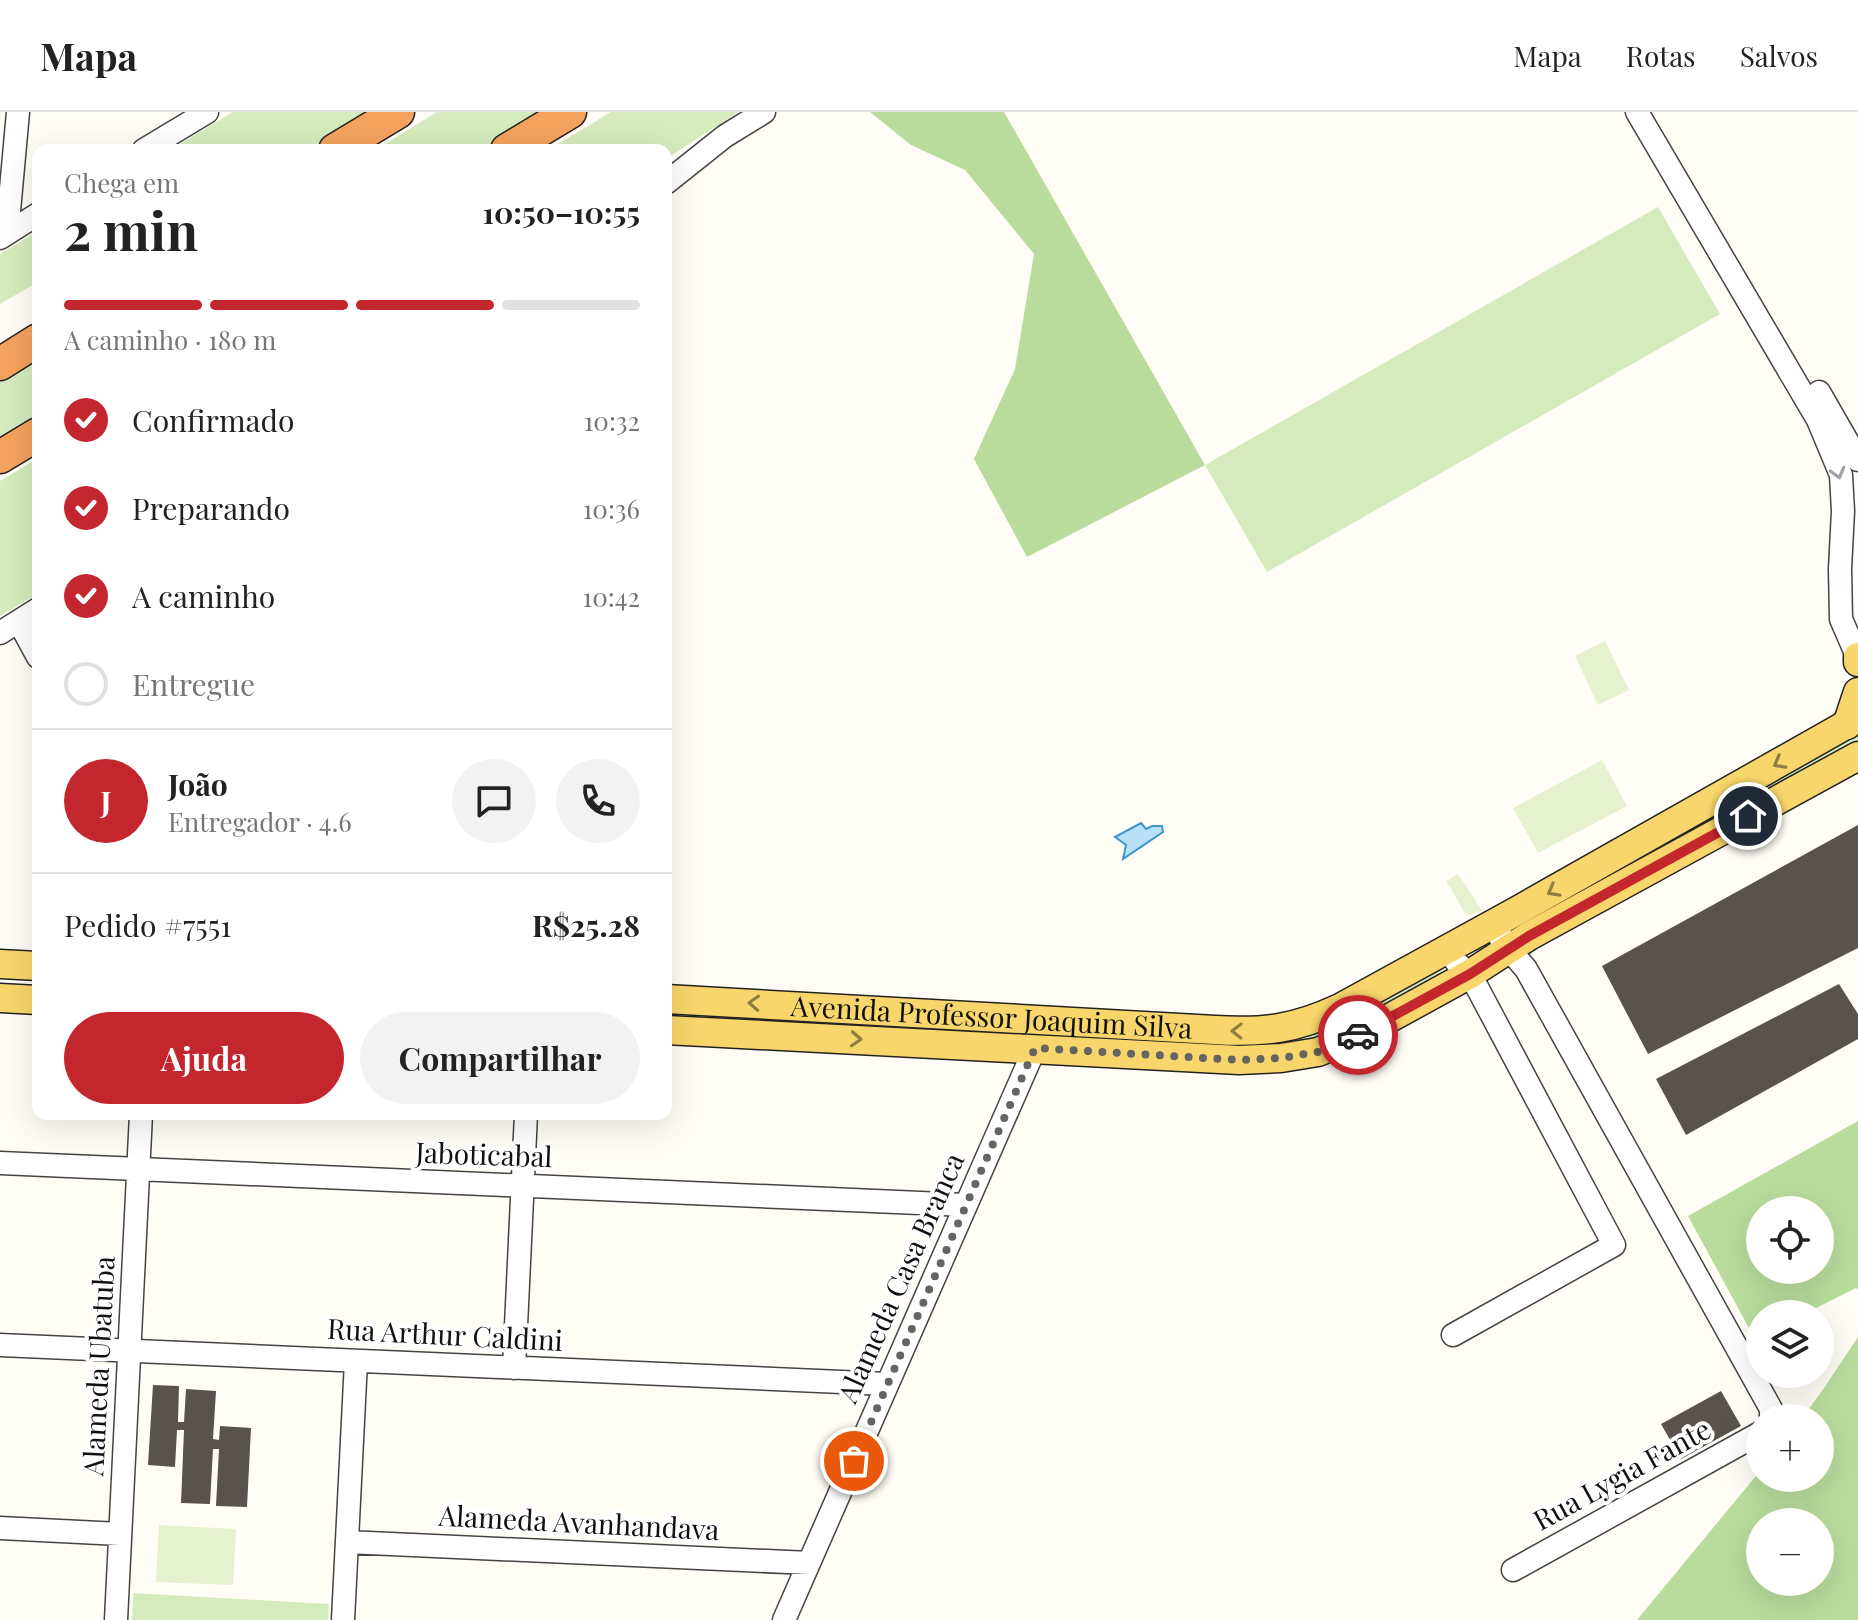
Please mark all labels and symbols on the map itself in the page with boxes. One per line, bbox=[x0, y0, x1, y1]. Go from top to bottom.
one-way arrow bbox=[1829, 465, 1846, 479]
one-way arrow bbox=[1773, 753, 1788, 769]
pin bbox=[1714, 782, 1782, 850]
one-way arrow bbox=[1547, 881, 1561, 897]
street label: Avenida Professor Joaquim Silva bbox=[789, 986, 1193, 1046]
one-way arrow bbox=[747, 995, 760, 1012]
courier bbox=[1318, 995, 1398, 1075]
one-way arrow bbox=[1230, 1022, 1243, 1040]
one-way arrow bbox=[850, 1031, 863, 1048]
street label: Jaboticabal bbox=[414, 1133, 553, 1174]
street label: Alameda Casa Branca bbox=[827, 1147, 971, 1409]
street label: Alameda Ubatuba bbox=[73, 1255, 122, 1478]
street label: Rua Arthur Caldini bbox=[326, 1309, 564, 1358]
street label: Rua Lygia Fante bbox=[1526, 1410, 1717, 1538]
pin bbox=[820, 1427, 888, 1495]
street label: Alameda Avanhandava bbox=[437, 1496, 720, 1547]

